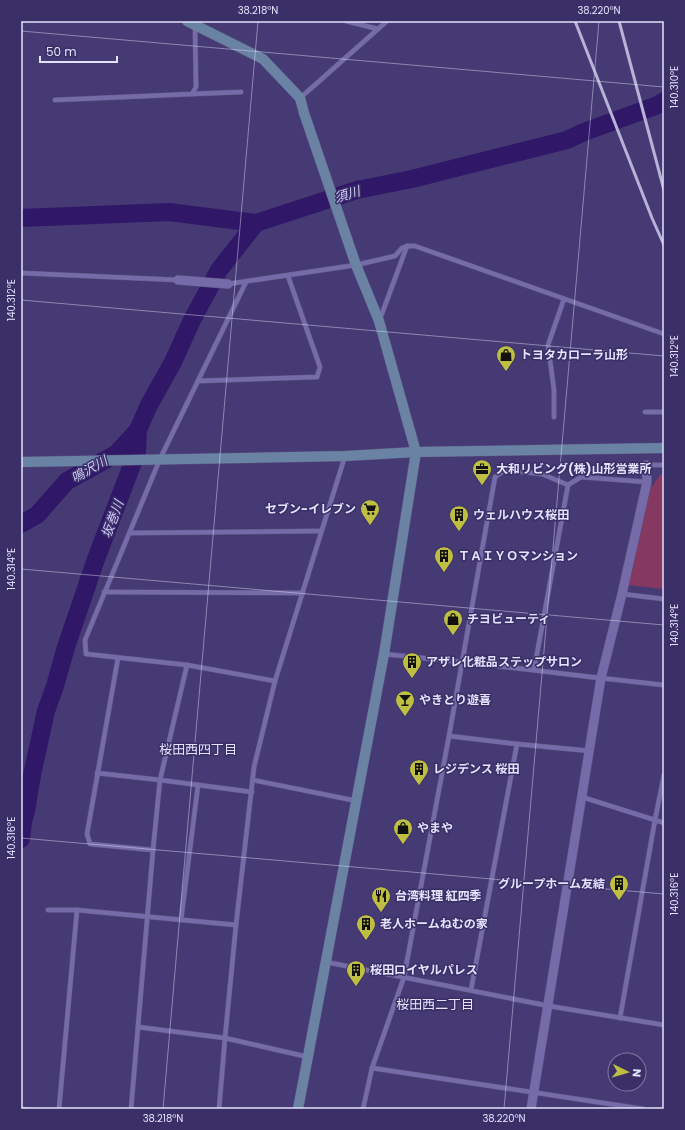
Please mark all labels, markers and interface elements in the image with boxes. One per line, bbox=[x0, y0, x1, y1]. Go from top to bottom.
text: 38.218°N bbox=[238, 3, 278, 18]
text: 38.220°N bbox=[577, 3, 621, 18]
scale bar bbox=[40, 38, 117, 64]
text: 50 m bbox=[46, 43, 77, 60]
text: 140.310°E bbox=[667, 66, 682, 108]
water label: 須川 bbox=[332, 181, 364, 207]
text: 140.312°E bbox=[4, 279, 19, 321]
text: 140.312°E bbox=[667, 335, 682, 377]
shop icon: トヨタカローラ山形 bbox=[495, 344, 517, 372]
place label: トヨタカローラ山形 bbox=[520, 346, 628, 363]
water label: 鳴沢川 bbox=[68, 450, 113, 487]
office icon: 大和リビング(株)山形営業所 bbox=[471, 458, 493, 486]
place label: 大和リビング(株)山形営業所 bbox=[496, 460, 651, 477]
water label: 坂巻川 bbox=[97, 496, 129, 541]
supermarket icon: セブン-イレブン bbox=[359, 498, 381, 526]
place label: セブン-イレブン bbox=[265, 500, 356, 517]
building icon: ウェルハウス桜田 bbox=[448, 504, 470, 532]
place label: ウェルハウス桜田 bbox=[473, 506, 569, 523]
building icon: ＴＡＩＹＯマンション bbox=[433, 545, 455, 573]
place label: ＴＡＩＹＯマンション bbox=[458, 547, 578, 564]
text: 140.314°E bbox=[4, 548, 19, 590]
text: 140.314°E bbox=[667, 604, 682, 646]
shop icon: チヨビューティ bbox=[442, 608, 464, 636]
place label: チヨビューティ bbox=[467, 610, 550, 627]
building icon: アザレ化粧品ステップサロン bbox=[401, 651, 423, 679]
place label: アザレ化粧品ステップサロン bbox=[426, 653, 582, 670]
bar icon: やきとり遊喜 bbox=[394, 689, 416, 717]
place label: やきとり遊喜 bbox=[419, 691, 491, 708]
district label: 桜田西四丁目 bbox=[159, 740, 237, 759]
building icon: レジデンス 桜田 bbox=[408, 758, 430, 786]
place label: レジデンス 桜田 bbox=[433, 760, 519, 777]
text: 140.316°E bbox=[4, 817, 19, 859]
shop icon: やまや bbox=[392, 817, 414, 845]
place label: やまや bbox=[417, 819, 453, 836]
building icon: グループホーム友結 bbox=[608, 873, 630, 901]
text: 140.316°E bbox=[667, 873, 682, 915]
place label: グループホーム友結 bbox=[498, 875, 605, 892]
restaurant icon: 台湾料理 紅四季 bbox=[370, 885, 392, 913]
place label: 台湾料理 紅四季 bbox=[395, 887, 482, 904]
building icon: 老人ホームねむの家 bbox=[355, 913, 377, 941]
place label: 老人ホームねむの家 bbox=[380, 915, 488, 932]
building icon: 桜田ロイヤルパレス bbox=[345, 959, 367, 987]
place label: 桜田ロイヤルパレス bbox=[370, 961, 478, 978]
district label: 桜田西二丁目 bbox=[396, 995, 474, 1014]
north arrow bbox=[607, 1052, 647, 1092]
text: N bbox=[629, 1068, 645, 1078]
text: 38.218°N bbox=[143, 1111, 183, 1126]
text: 38.220°N bbox=[482, 1111, 526, 1126]

